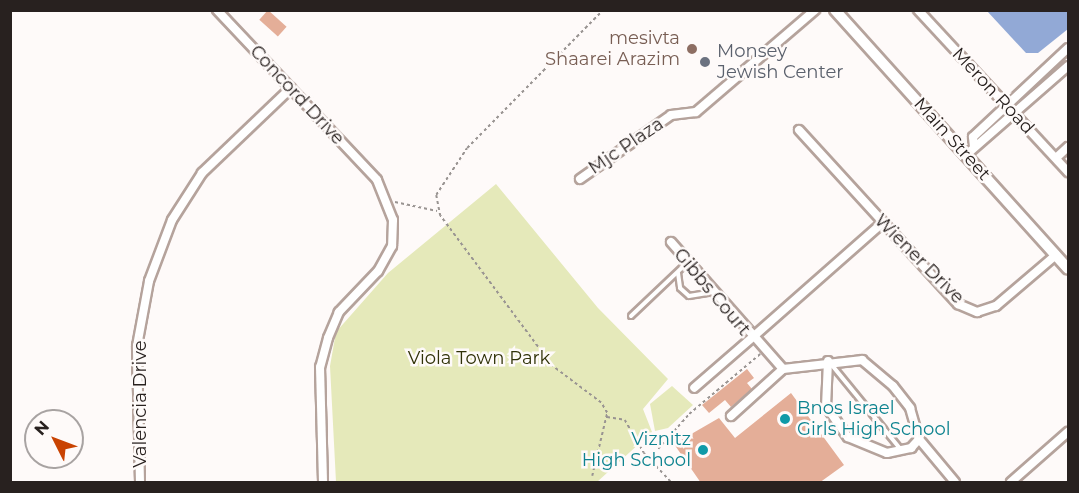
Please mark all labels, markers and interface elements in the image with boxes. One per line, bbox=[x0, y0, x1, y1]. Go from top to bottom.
place label: mesivta Shaarei Arazim bbox=[545, 28, 680, 70]
street label: Concord Drive bbox=[245, 41, 349, 149]
place label: Monsey Jewish Center bbox=[717, 41, 843, 84]
marker: mesivta Shaarei Arazim bbox=[685, 42, 699, 56]
street label: Meron Road bbox=[947, 43, 1039, 139]
marker: Monsey Jewish Center bbox=[698, 55, 712, 69]
street label: Main Street bbox=[909, 93, 995, 185]
street label: Mjc Plaza bbox=[585, 113, 667, 179]
street label: Wiener Drive bbox=[870, 210, 968, 308]
street label: Gibbs Court bbox=[669, 244, 755, 340]
street label: Valencia Drive bbox=[129, 340, 151, 468]
park label: Viola Town Park bbox=[408, 347, 550, 369]
place label: Bnos Israel Girls High School bbox=[797, 398, 951, 440]
north arrow bbox=[24, 409, 84, 469]
marker: Bnos Israel Girls High School bbox=[778, 412, 792, 426]
text: N bbox=[30, 417, 53, 439]
place label: Viznitz High School bbox=[582, 429, 691, 472]
marker: Viznitz High School bbox=[696, 443, 710, 457]

